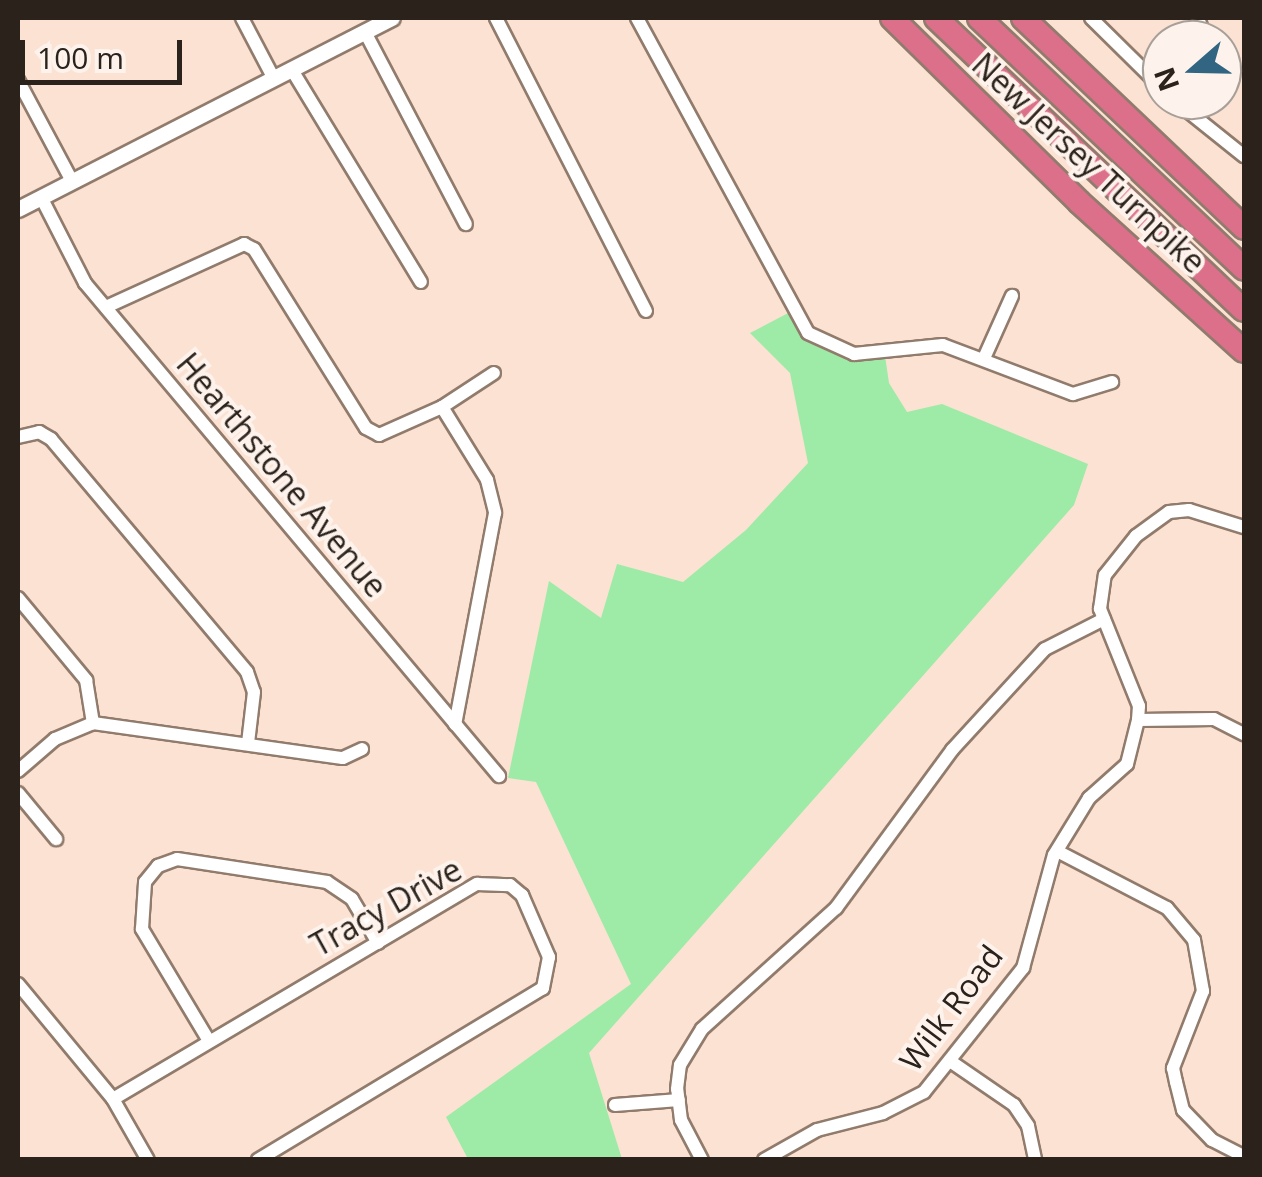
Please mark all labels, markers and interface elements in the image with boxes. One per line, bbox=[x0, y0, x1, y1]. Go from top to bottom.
scale bar bbox=[25, 20, 188, 82]
north arrow bbox=[1142, 20, 1242, 120]
text: 100 m bbox=[37, 37, 124, 78]
street label: New Jersey Turnpike bbox=[964, 45, 1214, 281]
street label: Hearthstone Avenue bbox=[169, 345, 395, 605]
street label: Tracy Drive bbox=[304, 850, 468, 964]
street label: Wilk Road bbox=[891, 938, 1011, 1078]

